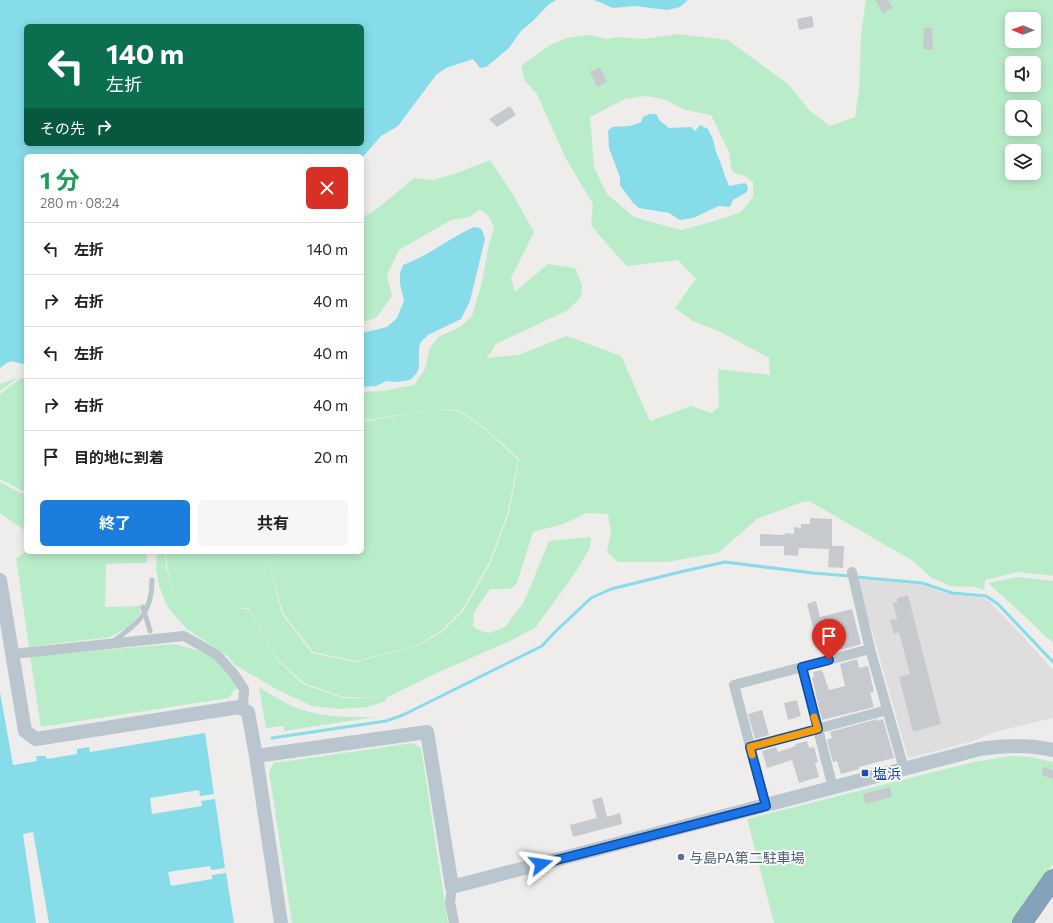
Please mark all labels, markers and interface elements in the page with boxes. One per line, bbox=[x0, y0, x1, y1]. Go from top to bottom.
north arrow bbox=[1005, 12, 1041, 48]
map controls bbox=[1005, 12, 1041, 180]
text: 140 m bbox=[106, 36, 184, 70]
icon: left bbox=[40, 40, 92, 92]
button: sound bbox=[1005, 56, 1041, 92]
text: 左折 bbox=[106, 73, 142, 95]
button: search bbox=[1005, 100, 1041, 136]
icon: right bbox=[93, 116, 115, 138]
text: その先 bbox=[40, 119, 85, 137]
button: layers bbox=[1005, 144, 1041, 180]
text: 1 分 bbox=[40, 165, 79, 194]
button: close bbox=[306, 167, 348, 209]
text: 280 m · 08:24 bbox=[40, 195, 120, 211]
icon: left bbox=[40, 238, 62, 260]
text: 左折 bbox=[74, 240, 104, 258]
text: 140 m bbox=[307, 240, 348, 258]
icon: right bbox=[40, 290, 62, 312]
text: 右折 bbox=[74, 292, 104, 310]
text: 40 m bbox=[313, 292, 348, 310]
icon: left bbox=[40, 342, 62, 364]
text: 左折 bbox=[74, 344, 104, 362]
text: 40 m bbox=[313, 344, 348, 362]
icon: right bbox=[40, 394, 62, 416]
text: 右折 bbox=[74, 396, 104, 414]
text: 40 m bbox=[313, 396, 348, 414]
icon: arrive bbox=[40, 446, 62, 468]
text: 目的地に到着 bbox=[74, 448, 164, 466]
text: 20 m bbox=[314, 448, 348, 466]
button: 終了 bbox=[40, 500, 190, 546]
button: 共有 bbox=[198, 500, 348, 546]
pin bbox=[812, 619, 846, 660]
icon: arrive bbox=[818, 625, 840, 647]
place label: 塩浜 bbox=[873, 765, 901, 782]
marker: 塩浜 bbox=[860, 768, 870, 778]
position arrow bbox=[520, 843, 562, 885]
place label: 与島PA第二駐車場 bbox=[689, 849, 805, 866]
marker: 与島PA第二駐車場 bbox=[676, 852, 686, 862]

